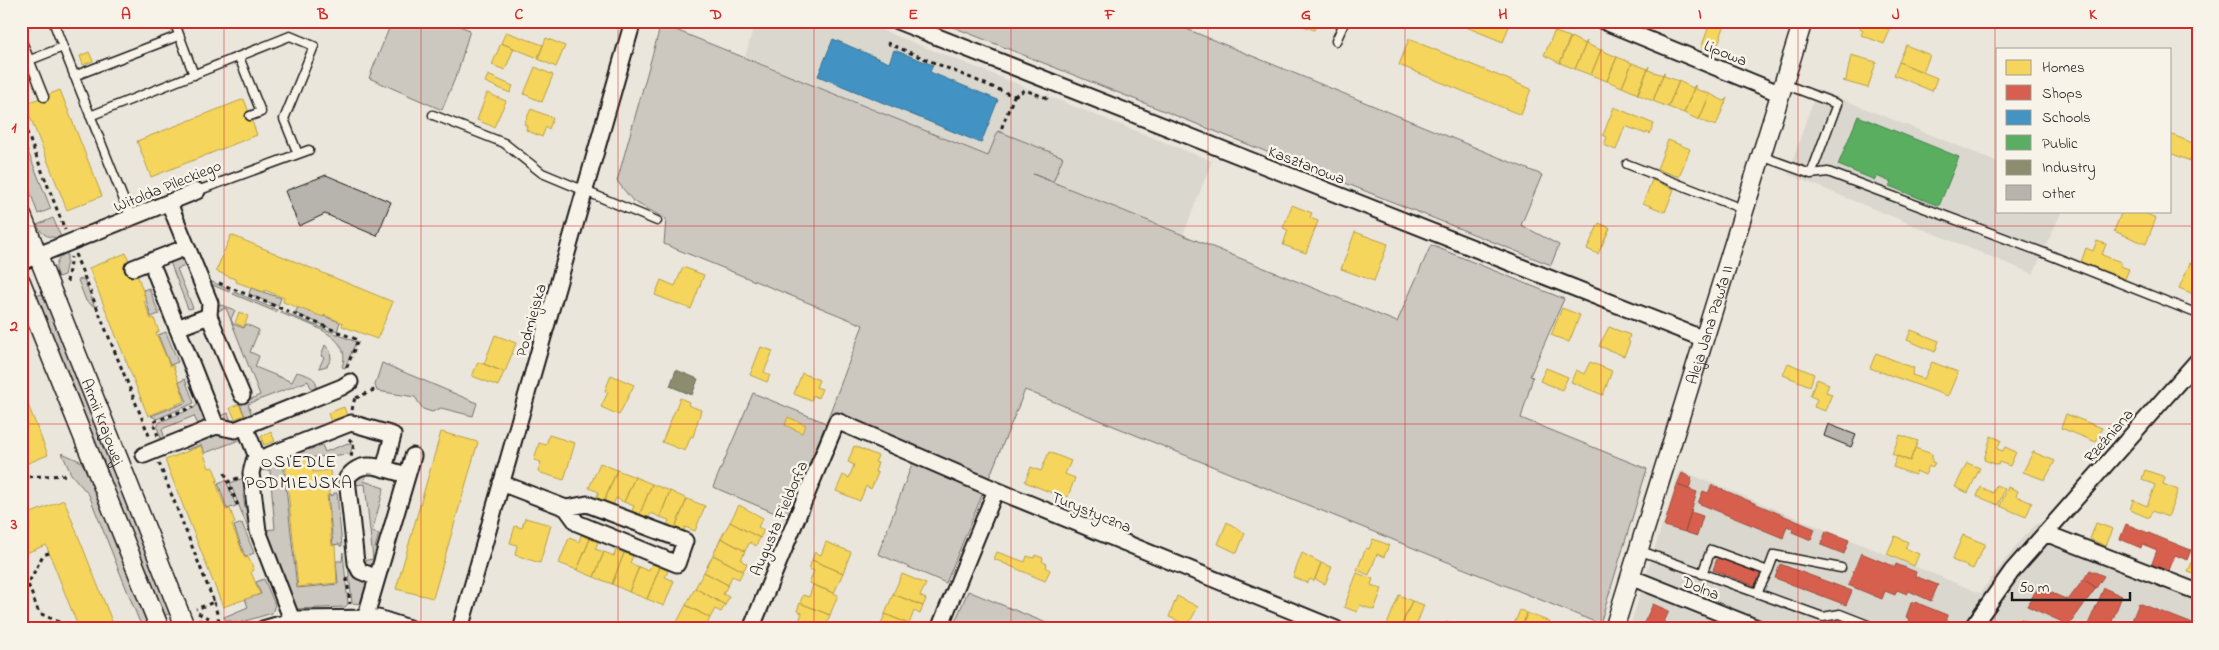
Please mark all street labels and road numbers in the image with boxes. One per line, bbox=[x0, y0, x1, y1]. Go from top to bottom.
street label: Lipowa bbox=[1700, 34, 1751, 73]
street label: Kasztanowa bbox=[1264, 140, 1348, 192]
street label: Witolda Pileckiego bbox=[110, 154, 225, 219]
street label: Aleja Jana Pawła II bbox=[1681, 262, 1740, 388]
street label: Podmiejska bbox=[510, 281, 554, 360]
street label: Armii Krajowej bbox=[74, 375, 130, 469]
street label: Rzeźniana bbox=[2079, 404, 2140, 469]
street label: Augusta Fieldorfa bbox=[745, 458, 815, 580]
street label: Turystyczna bbox=[1048, 486, 1135, 540]
street label: Dolna bbox=[1677, 570, 1723, 607]

